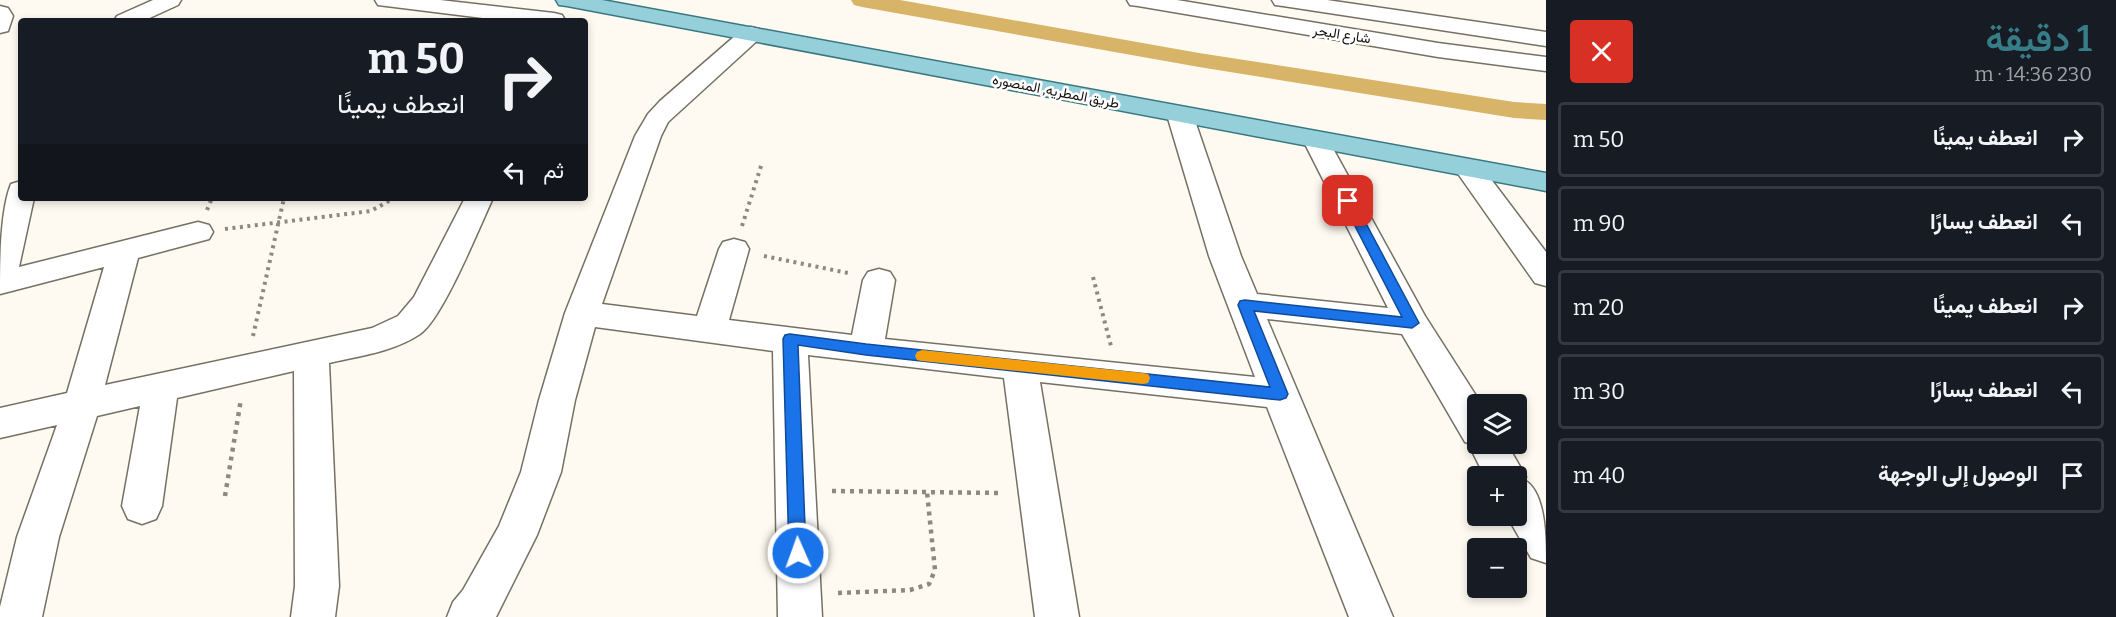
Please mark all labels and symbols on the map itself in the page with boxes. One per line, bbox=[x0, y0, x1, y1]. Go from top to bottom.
street label: شارع البحر bbox=[1311, 21, 1372, 49]
street label: طريق المطريه, المنصوره bbox=[991, 71, 1121, 112]
pin bbox=[1322, 175, 1373, 226]
position arrow bbox=[766, 521, 830, 585]

